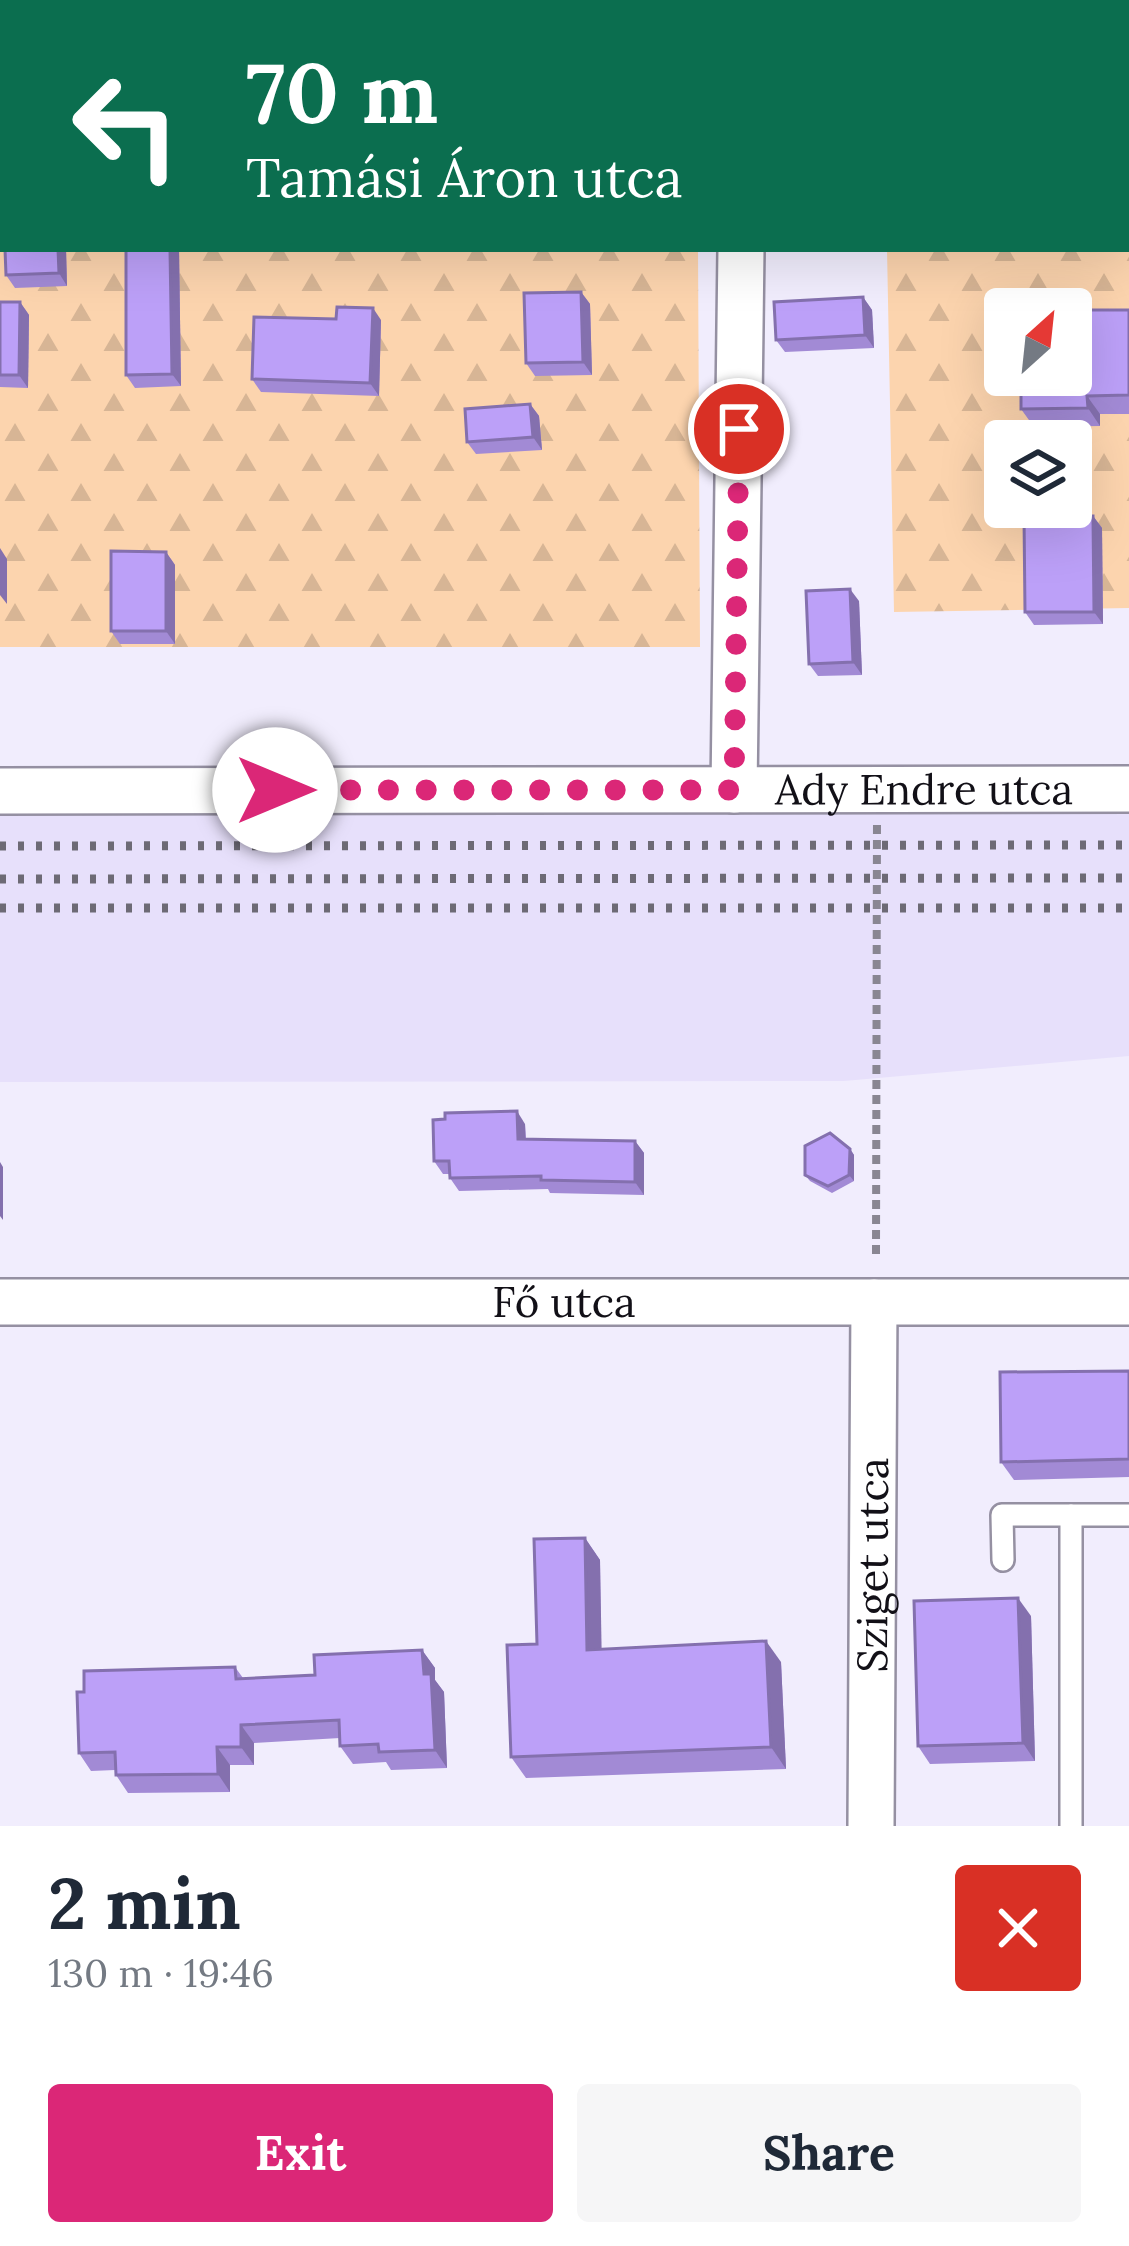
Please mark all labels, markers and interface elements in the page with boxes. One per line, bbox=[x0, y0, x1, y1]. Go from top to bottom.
text: 70 m bbox=[246, 38, 438, 146]
icon: left bbox=[48, 48, 204, 204]
text: Tamási Áron utca bbox=[246, 143, 683, 212]
north arrow bbox=[984, 288, 1092, 396]
map controls bbox=[984, 288, 1092, 528]
pin bbox=[688, 378, 790, 480]
icon: arrive bbox=[706, 396, 772, 462]
button: layers bbox=[984, 420, 1092, 528]
position arrow bbox=[212, 727, 338, 853]
street label: Ady Endre utca bbox=[774, 762, 1073, 817]
street label: Fő utca bbox=[492, 1275, 636, 1329]
street label: Sziget utca bbox=[845, 1457, 900, 1673]
text: 2 min bbox=[48, 1857, 241, 1949]
button: close bbox=[955, 1865, 1081, 1991]
text: 130 m · 19:46 bbox=[48, 1948, 274, 1998]
button: Exit bbox=[48, 2084, 553, 2222]
button: Share bbox=[577, 2084, 1081, 2222]

